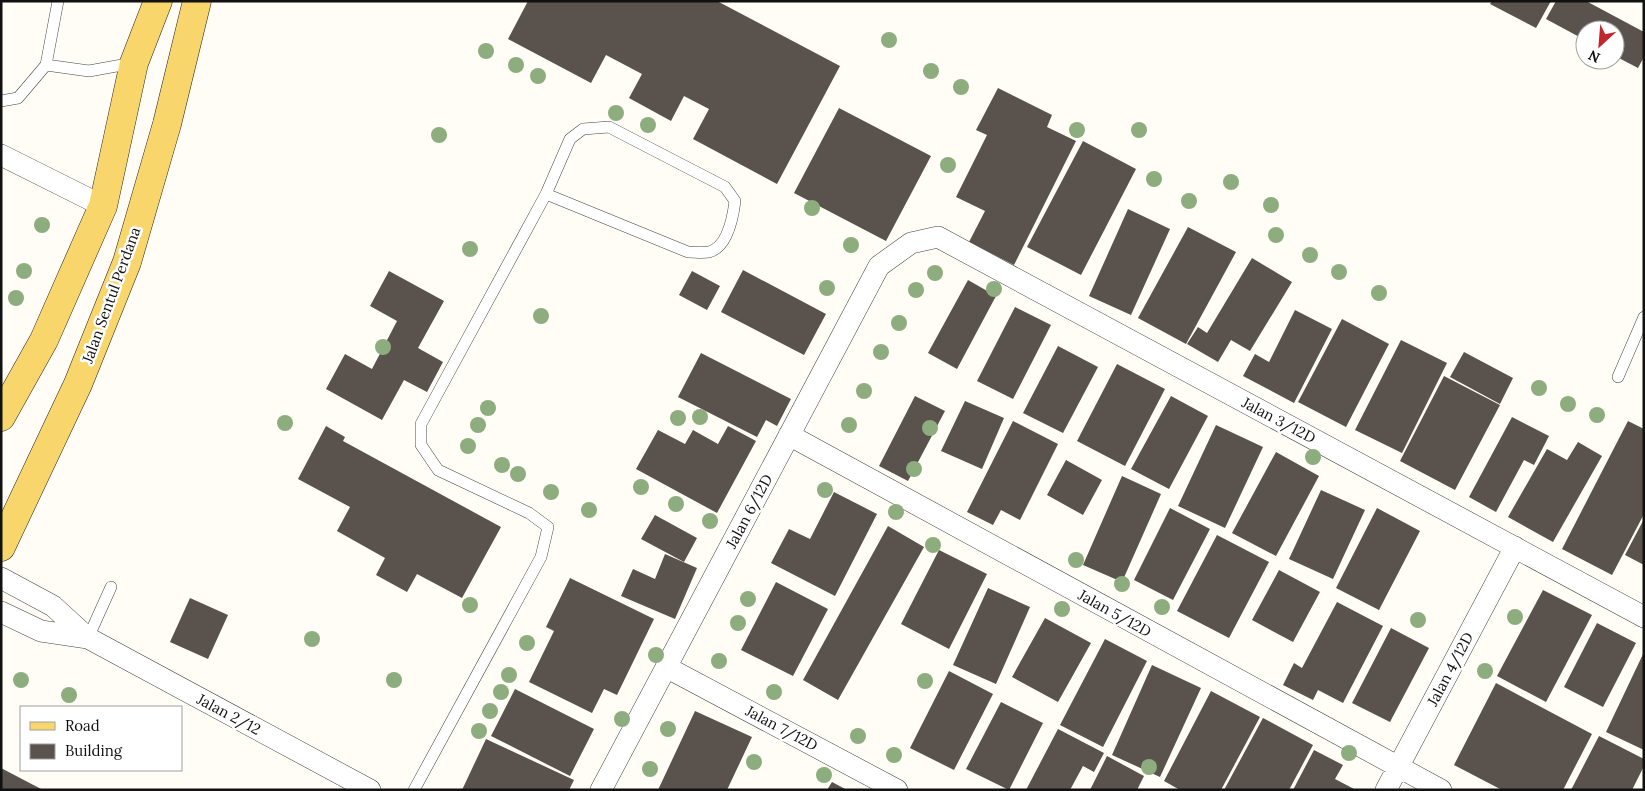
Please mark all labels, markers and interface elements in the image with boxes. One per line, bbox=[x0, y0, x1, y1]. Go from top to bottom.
north arrow bbox=[1575, 20, 1625, 70]
text: N bbox=[1585, 46, 1603, 67]
street label: Jalan Sentul Perdana bbox=[77, 224, 145, 367]
street label: Jalan 3/12D bbox=[1238, 392, 1319, 448]
street label: Jalan 6/12D bbox=[721, 471, 777, 553]
street label: Jalan 5/12D bbox=[1074, 585, 1155, 642]
street label: Jalan 4/12D bbox=[1422, 629, 1478, 710]
street label: Jalan 2/12 bbox=[192, 689, 264, 740]
street label: Jalan 7/12D bbox=[741, 701, 821, 756]
legend bbox=[20, 706, 182, 771]
text: Road bbox=[65, 716, 100, 735]
text: Building bbox=[65, 741, 123, 760]

